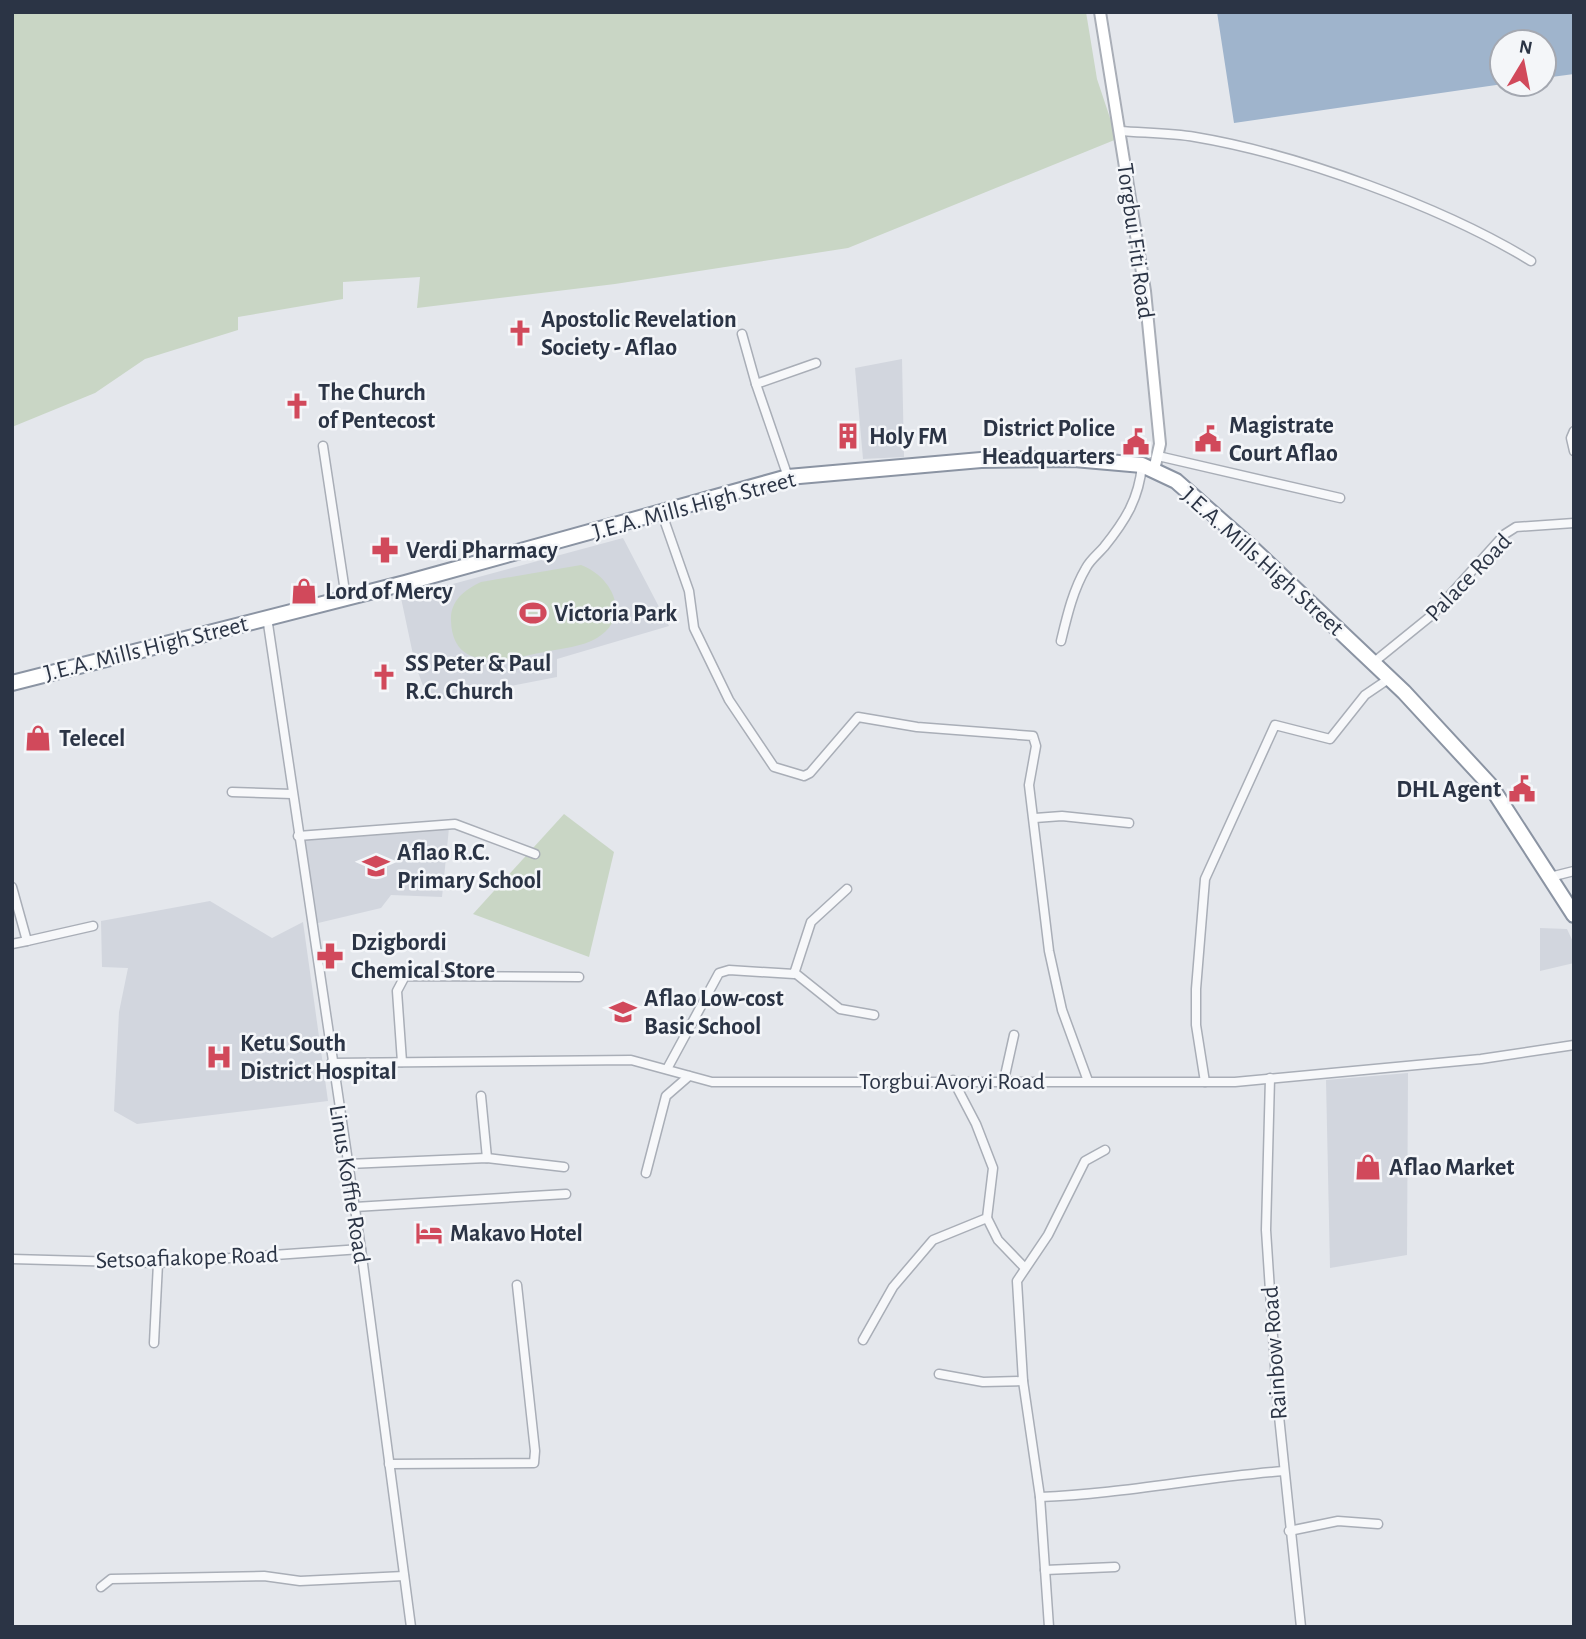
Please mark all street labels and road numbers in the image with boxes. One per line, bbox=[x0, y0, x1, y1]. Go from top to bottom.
street label: Torgbui Fiti Road bbox=[1112, 162, 1158, 320]
street label: J.E.A. Mills High Street bbox=[590, 467, 799, 545]
street label: J.E.A. Mills High Street bbox=[1177, 483, 1348, 641]
street label: Palace Road bbox=[1421, 529, 1516, 626]
street label: J.E.A. Mills High Street bbox=[42, 612, 251, 686]
street label: Torgbui Avoryi Road bbox=[859, 1070, 1045, 1094]
street label: Linus Koffie Road bbox=[325, 1103, 373, 1265]
street label: Setsoafiakope Road bbox=[95, 1243, 279, 1273]
street label: Rainbow Road bbox=[1258, 1285, 1292, 1420]

